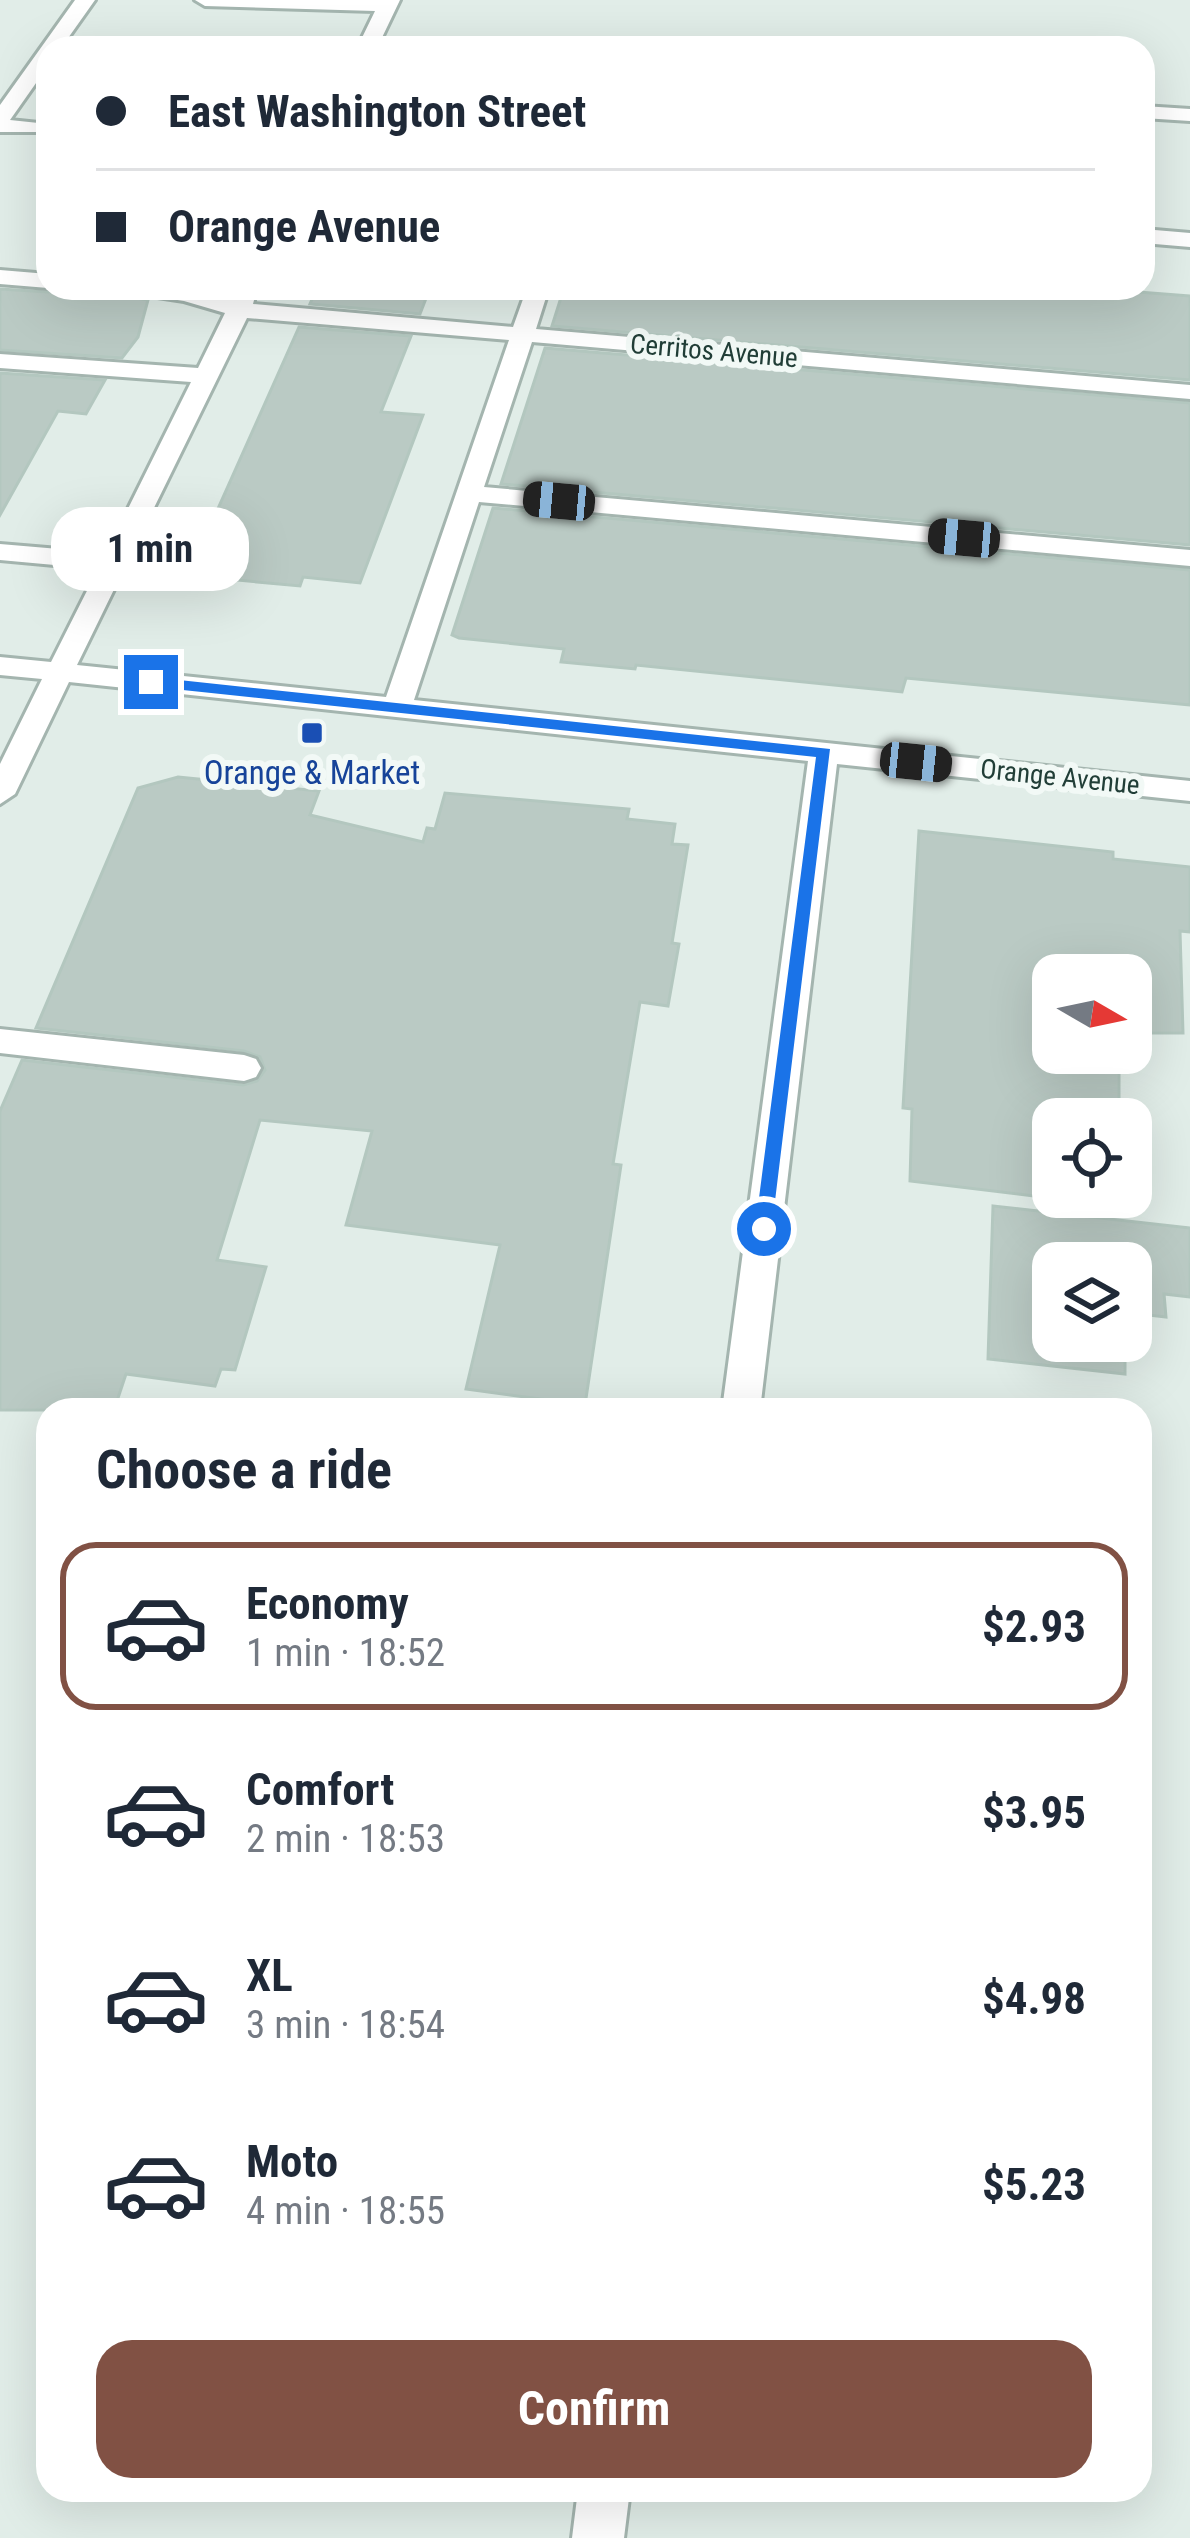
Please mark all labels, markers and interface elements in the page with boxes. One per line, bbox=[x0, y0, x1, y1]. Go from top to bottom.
text: East Washington Street bbox=[168, 85, 586, 138]
text: Orange Avenue bbox=[168, 200, 440, 253]
street label: Cerritos Avenue bbox=[629, 328, 799, 374]
car bbox=[522, 480, 596, 522]
callout: 1 min bbox=[52, 508, 250, 592]
car bbox=[927, 517, 1001, 559]
text: 1 min bbox=[107, 526, 193, 572]
route end bbox=[124, 655, 178, 709]
marker: Orange & Market bbox=[299, 720, 325, 746]
car bbox=[878, 740, 954, 784]
place label: Orange & Market bbox=[204, 753, 420, 792]
street label: Orange Avenue bbox=[979, 753, 1141, 801]
north arrow bbox=[1032, 954, 1152, 1074]
map controls bbox=[1032, 954, 1152, 1362]
button: locate bbox=[1032, 1098, 1152, 1218]
route start bbox=[737, 1202, 791, 1256]
button: layers bbox=[1032, 1242, 1152, 1362]
text: Choose a ride bbox=[96, 1438, 392, 1501]
icon: car bbox=[102, 1572, 210, 1680]
text: Economy bbox=[246, 1577, 409, 1630]
text: $2.93 bbox=[982, 1600, 1086, 1653]
text: 1 min · 18:52 bbox=[246, 1630, 445, 1676]
icon: car bbox=[102, 1758, 210, 1866]
text: Comfort bbox=[246, 1763, 394, 1816]
text: $3.95 bbox=[982, 1786, 1086, 1839]
text: 2 min · 18:53 bbox=[246, 1816, 445, 1862]
icon: car bbox=[102, 1944, 210, 2052]
text: XL bbox=[246, 1949, 293, 2002]
text: $4.98 bbox=[982, 1972, 1086, 2025]
text: 3 min · 18:54 bbox=[246, 2002, 445, 2048]
icon: car bbox=[102, 2130, 210, 2238]
text: Moto bbox=[246, 2135, 338, 2188]
text: $5.23 bbox=[982, 2158, 1086, 2211]
text: 4 min · 18:55 bbox=[246, 2188, 445, 2234]
button: Confirm bbox=[96, 2340, 1092, 2478]

